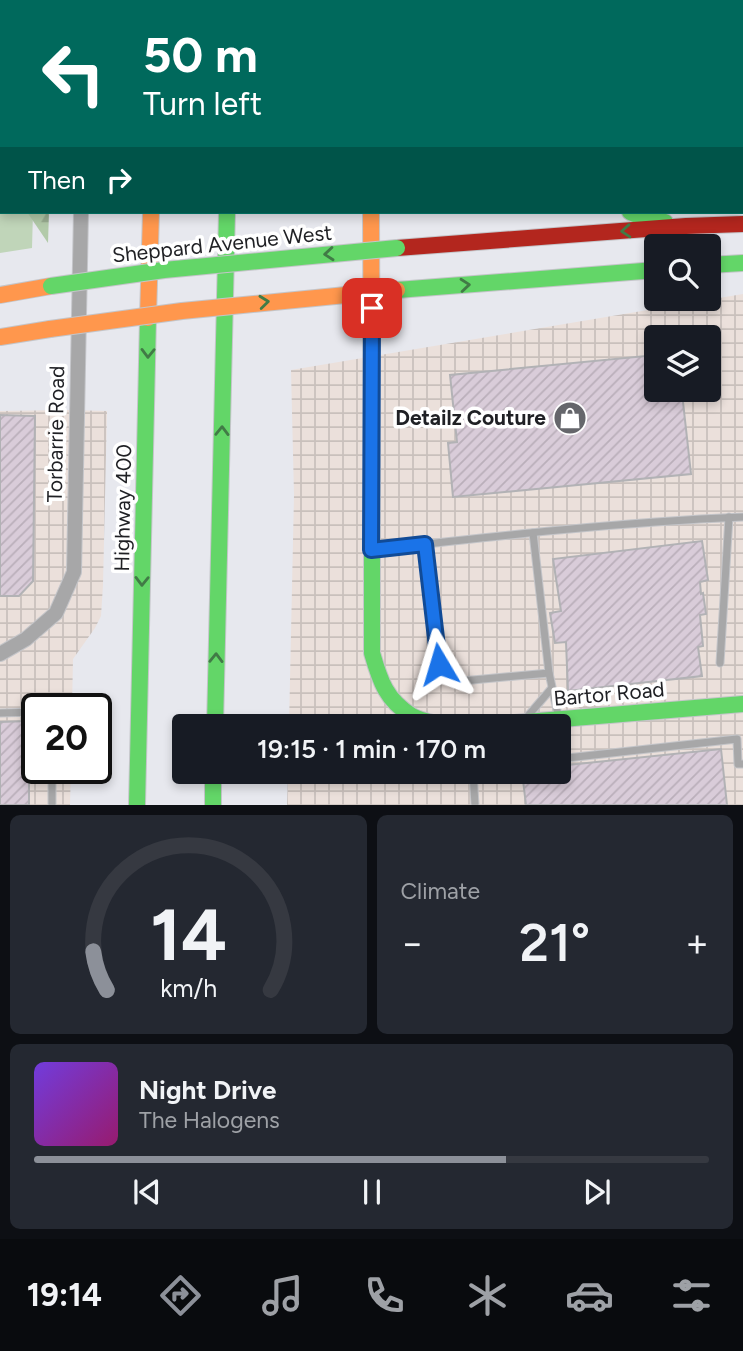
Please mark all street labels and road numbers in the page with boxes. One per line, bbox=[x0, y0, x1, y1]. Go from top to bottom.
street label: Sheppard Avenue West bbox=[111, 220, 333, 267]
street label: Torbarrie Road bbox=[42, 365, 69, 503]
street label: Highway 400 bbox=[109, 444, 136, 572]
street label: Bartor Road bbox=[552, 676, 666, 711]

